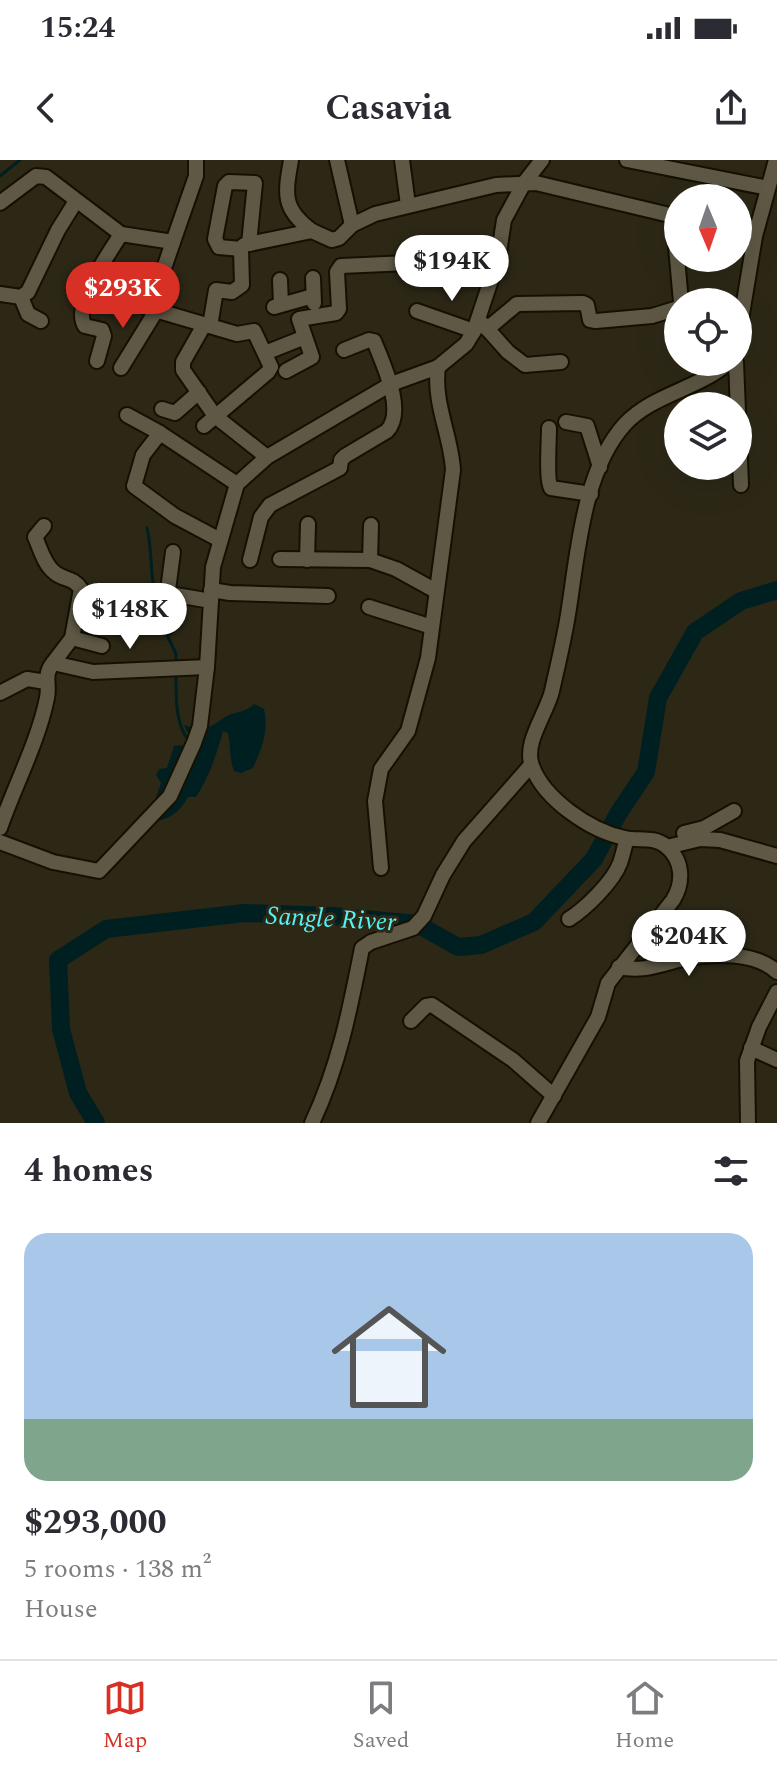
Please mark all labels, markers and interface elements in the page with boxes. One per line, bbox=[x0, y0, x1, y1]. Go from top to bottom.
text: 15:24 bbox=[40, 5, 115, 51]
text: Casavia bbox=[325, 81, 452, 136]
icon: back bbox=[24, 86, 68, 130]
icon: share bbox=[709, 86, 753, 130]
north arrow bbox=[664, 184, 752, 272]
map controls bbox=[664, 184, 752, 480]
pin: $194K bbox=[396, 235, 508, 303]
text: $194K bbox=[413, 241, 491, 281]
pin: $293K bbox=[67, 262, 179, 330]
text: $293K bbox=[84, 268, 162, 308]
button: locate bbox=[664, 288, 752, 376]
button: layers bbox=[664, 392, 752, 480]
pin: $148K bbox=[74, 583, 186, 651]
text: $148K bbox=[91, 589, 169, 629]
water label: Sangle River bbox=[265, 896, 398, 942]
pin: $204K bbox=[633, 910, 745, 978]
text: $204K bbox=[650, 916, 728, 956]
text: 4 homes bbox=[24, 1145, 154, 1197]
icon: filters bbox=[709, 1149, 753, 1193]
icon: home bbox=[317, 1285, 461, 1429]
text: $293,000 bbox=[24, 1497, 167, 1549]
text: 5 rooms · 138 m² bbox=[24, 1549, 211, 1589]
text: House bbox=[24, 1589, 98, 1629]
tab: Map bbox=[103, 1676, 147, 1757]
tab: Saved bbox=[353, 1676, 409, 1757]
tab: Home bbox=[615, 1676, 674, 1757]

